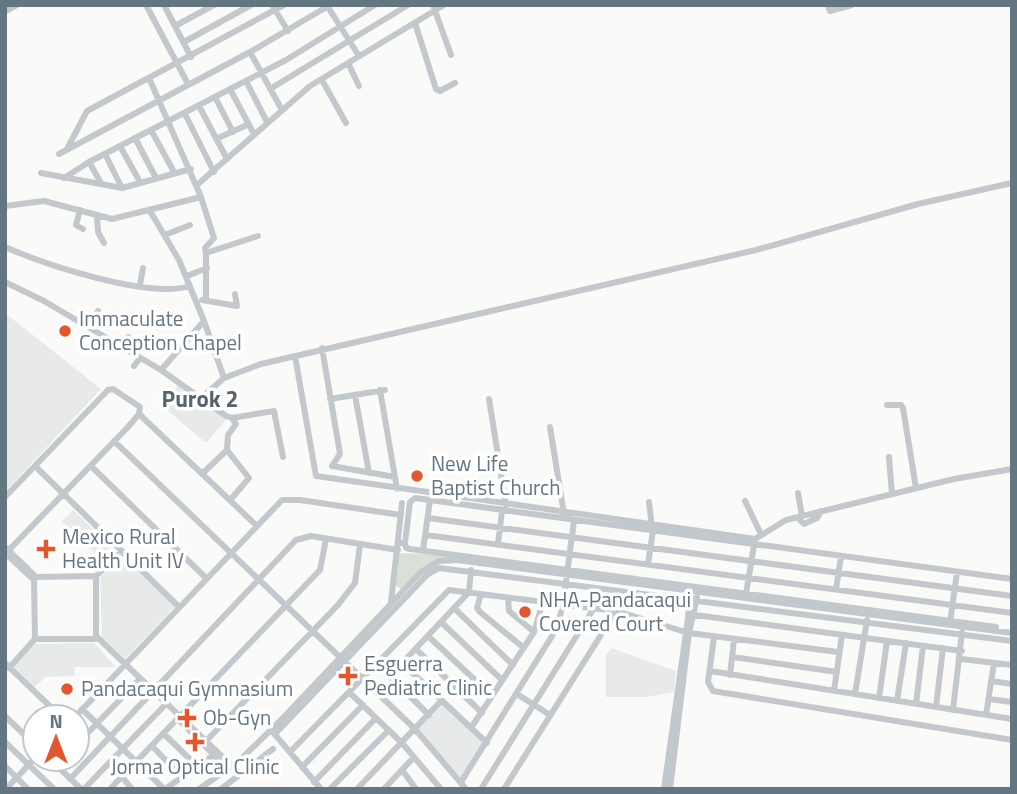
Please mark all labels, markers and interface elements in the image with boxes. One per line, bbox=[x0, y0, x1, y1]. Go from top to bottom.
place label: Immaculate Conception Chapel bbox=[79, 302, 242, 358]
marker: Immaculate Conception Chapel bbox=[57, 323, 73, 339]
district label: Purok 2 bbox=[162, 381, 238, 416]
place label: New Life Baptist Church bbox=[431, 447, 561, 503]
marker: New Life Baptist Church bbox=[409, 468, 425, 484]
place label: Mexico Rural Health Unit IV bbox=[62, 520, 184, 576]
marker: Mexico Rural Health Unit IV bbox=[36, 539, 56, 559]
place label: NHA-Pandacaqui Covered Court bbox=[539, 583, 691, 639]
marker: NHA-Pandacaqui Covered Court bbox=[517, 604, 533, 620]
place label: Esguerra Pediatric Clinic bbox=[364, 647, 492, 703]
marker: Esguerra Pediatric Clinic bbox=[338, 666, 358, 686]
place label: Pandacaqui Gymnasium bbox=[81, 672, 293, 704]
marker: Pandacaqui Gymnasium bbox=[59, 681, 75, 697]
place label: Ob-Gyn bbox=[203, 701, 271, 733]
north arrow bbox=[21, 703, 91, 773]
text: N bbox=[49, 706, 63, 735]
marker: Ob-Gyn bbox=[177, 708, 197, 728]
marker: Jorma Optical Clinic bbox=[185, 732, 205, 752]
place label: Jorma Optical Clinic bbox=[111, 750, 279, 782]

